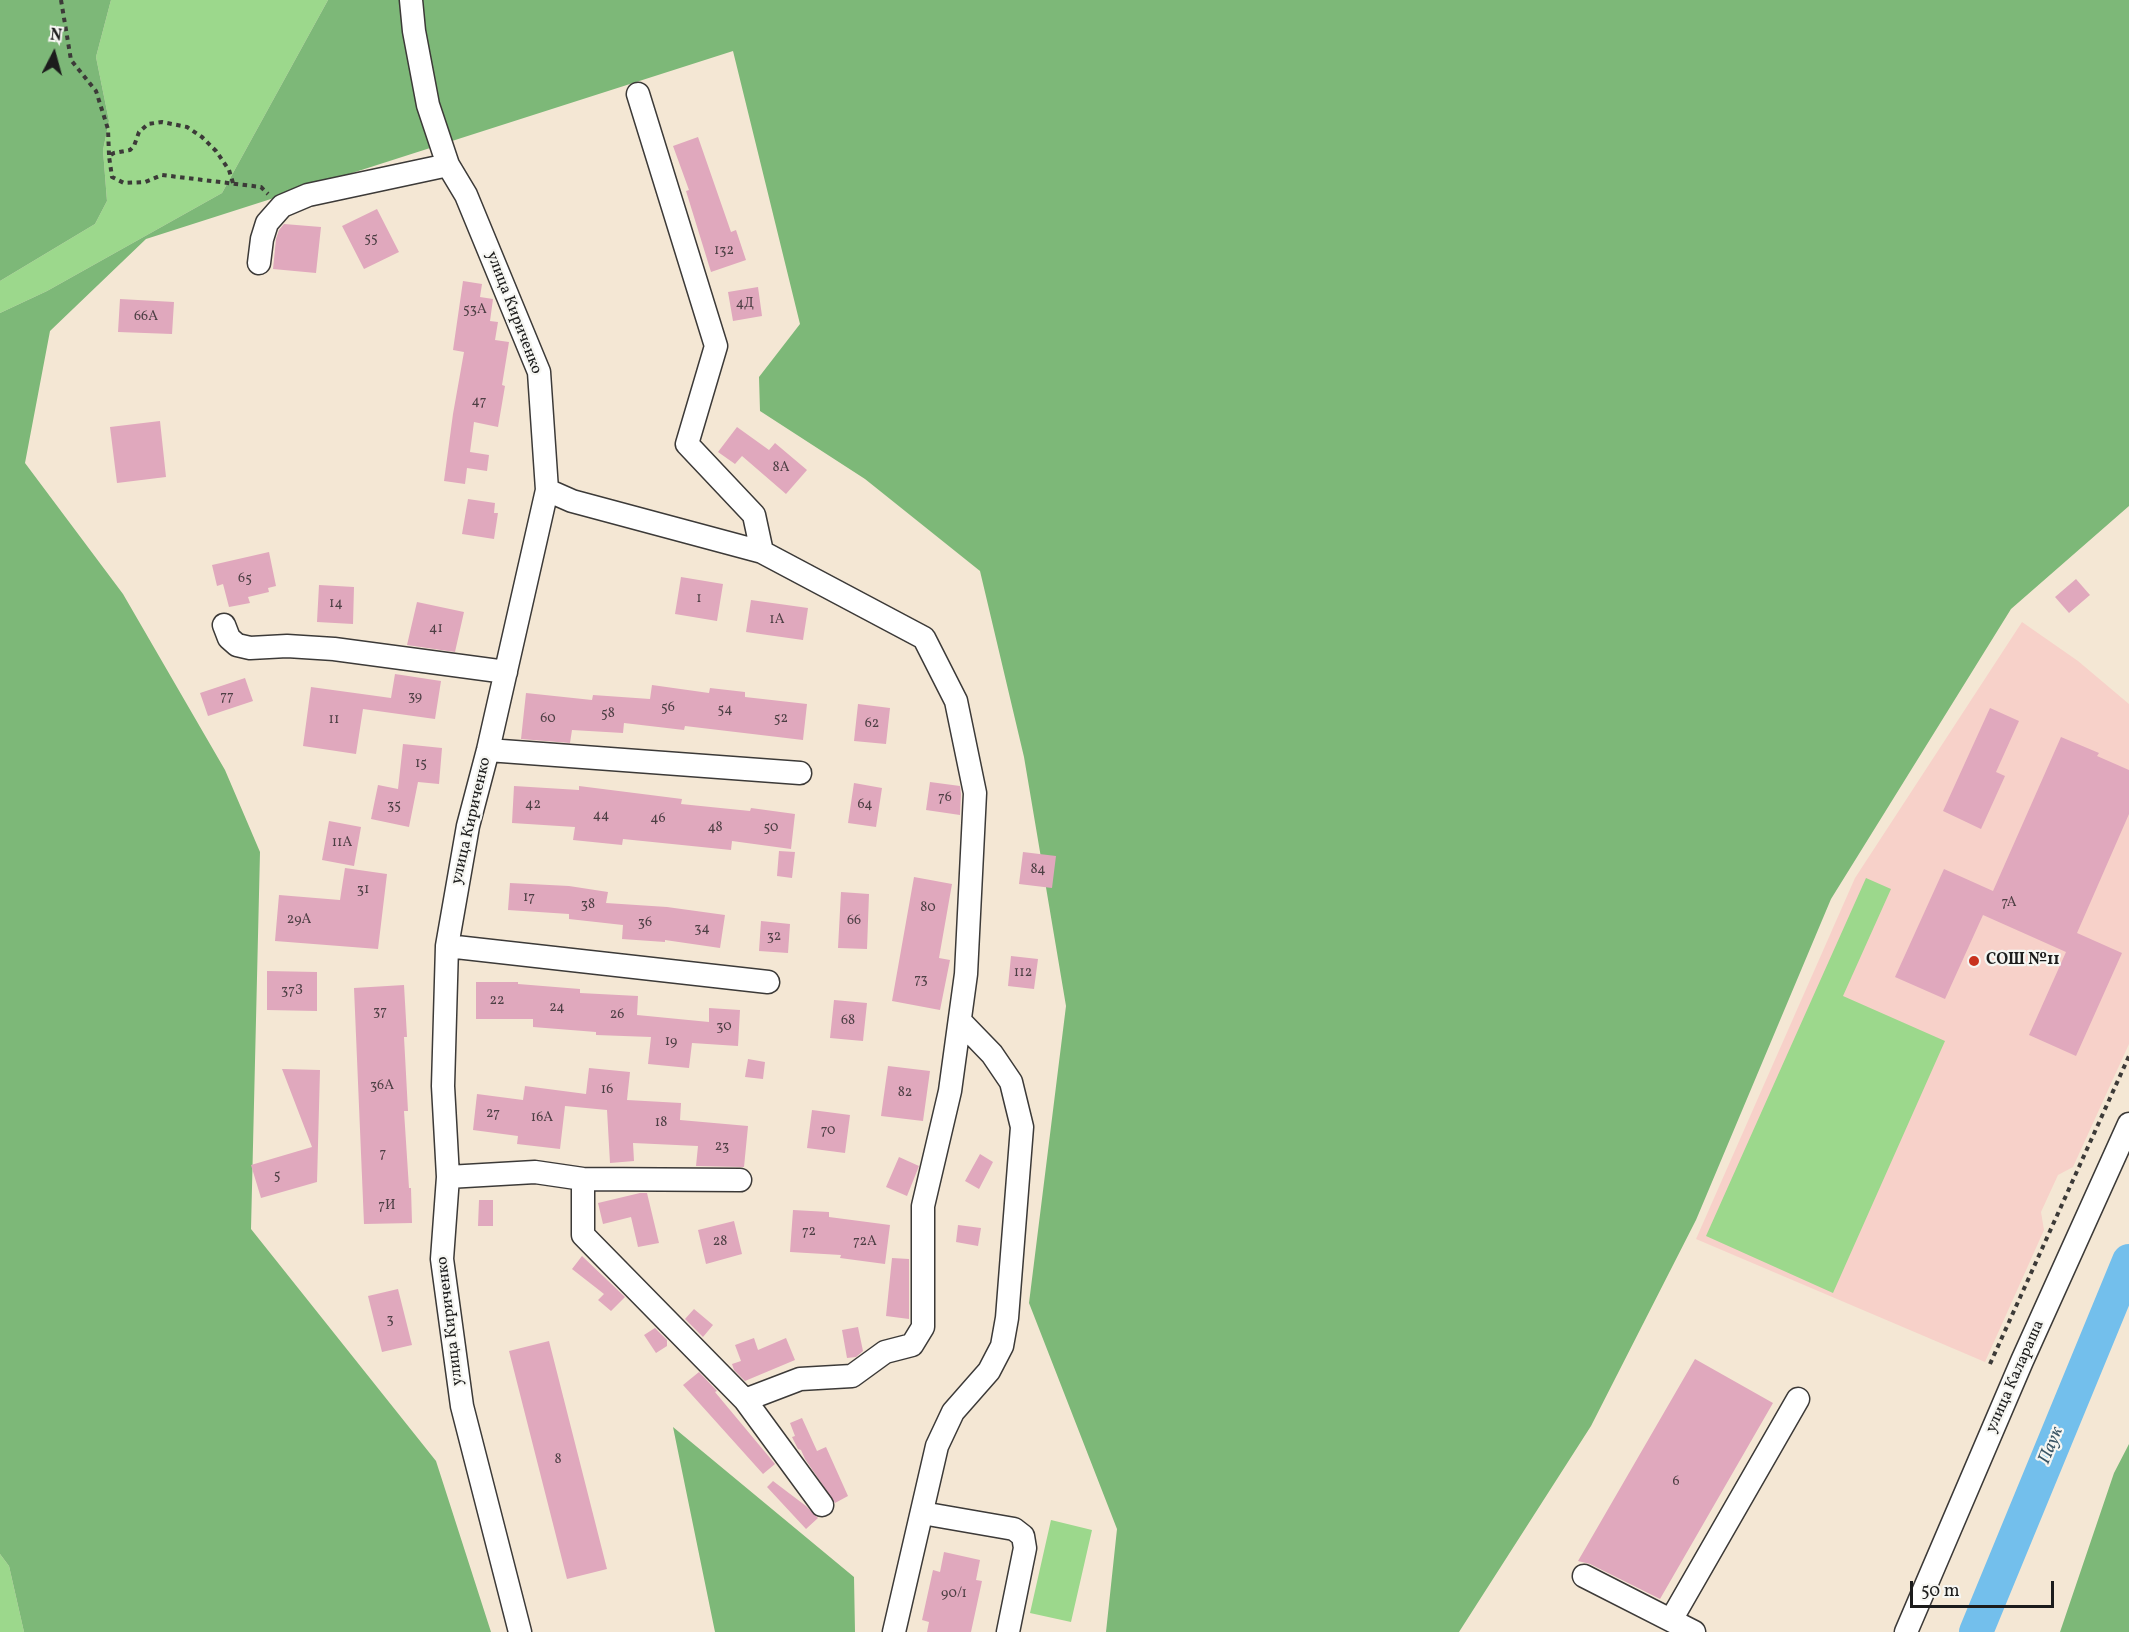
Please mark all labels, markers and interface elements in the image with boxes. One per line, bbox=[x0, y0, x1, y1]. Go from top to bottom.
north arrow bbox=[24, 24, 84, 84]
text: N bbox=[49, 25, 63, 48]
house number: 55 bbox=[364, 231, 378, 247]
house number: 132 bbox=[714, 243, 734, 259]
street label: улица Кириченко bbox=[481, 249, 545, 377]
house number: 4Д bbox=[736, 296, 754, 312]
house number: 53А bbox=[463, 302, 487, 318]
house number: 66А bbox=[134, 309, 158, 325]
house number: 47 bbox=[471, 394, 487, 410]
house number: 8А bbox=[773, 460, 789, 476]
house number: 65 bbox=[238, 571, 252, 587]
house number: 1 bbox=[696, 591, 702, 607]
house number: 14 bbox=[329, 596, 343, 612]
house number: 1А bbox=[769, 612, 785, 628]
house number: 41 bbox=[429, 621, 443, 637]
house number: 77 bbox=[220, 689, 234, 705]
house number: 39 bbox=[408, 689, 422, 705]
house number: 56 bbox=[661, 700, 675, 716]
house number: 54 bbox=[717, 702, 733, 718]
house number: 58 bbox=[601, 706, 615, 722]
house number: 60 bbox=[540, 711, 556, 727]
house number: 52 bbox=[774, 711, 788, 727]
house number: 11 bbox=[329, 712, 339, 728]
house number: 62 bbox=[865, 716, 879, 732]
house number: 15 bbox=[415, 756, 427, 772]
street label: улица Кириченко bbox=[448, 756, 496, 886]
house number: 76 bbox=[938, 790, 952, 806]
house number: 42 bbox=[525, 797, 541, 813]
house number: 64 bbox=[857, 797, 873, 813]
house number: 35 bbox=[387, 798, 401, 814]
house number: 44 bbox=[593, 808, 609, 824]
house number: 46 bbox=[650, 811, 666, 827]
house number: 48 bbox=[707, 820, 723, 836]
house number: 50 bbox=[764, 820, 778, 836]
house number: 11А bbox=[332, 835, 352, 851]
house number: 84 bbox=[1030, 862, 1046, 878]
house number: 31 bbox=[357, 882, 369, 898]
house number: 17 bbox=[523, 890, 535, 906]
house number: 7А bbox=[2001, 895, 2017, 911]
house number: 38 bbox=[581, 897, 595, 913]
house number: 80 bbox=[920, 900, 936, 916]
house number: 29А bbox=[287, 912, 311, 928]
house number: 66 bbox=[847, 913, 861, 929]
house number: 36 bbox=[638, 915, 652, 931]
house number: 34 bbox=[694, 921, 710, 937]
house number: 32 bbox=[767, 929, 781, 945]
place label: СОШ №11 bbox=[1986, 951, 2060, 971]
marker: СОШ №11 bbox=[1967, 954, 1981, 968]
house number: 112 bbox=[1014, 965, 1032, 981]
house number: 73 bbox=[914, 972, 928, 988]
house number: 37З bbox=[281, 983, 303, 999]
house number: 22 bbox=[489, 993, 505, 1009]
house number: 24 bbox=[549, 1000, 565, 1016]
house number: 37 bbox=[373, 1004, 387, 1020]
house number: 26 bbox=[610, 1007, 624, 1023]
house number: 68 bbox=[841, 1013, 855, 1029]
house number: 30 bbox=[716, 1019, 732, 1035]
house number: 19 bbox=[665, 1034, 677, 1050]
house number: 36А bbox=[370, 1078, 394, 1094]
house number: 16 bbox=[601, 1082, 613, 1098]
house number: 82 bbox=[898, 1085, 912, 1101]
house number: 27 bbox=[486, 1106, 500, 1122]
house number: 16А bbox=[531, 1110, 553, 1126]
house number: 18 bbox=[655, 1115, 667, 1131]
house number: 70 bbox=[821, 1123, 835, 1139]
house number: 23 bbox=[715, 1139, 729, 1155]
house number: 7 bbox=[380, 1146, 386, 1162]
house number: 5 bbox=[274, 1168, 280, 1184]
house number: 7И bbox=[378, 1198, 396, 1214]
house number: 72 bbox=[802, 1224, 816, 1240]
house number: 28 bbox=[713, 1234, 727, 1250]
house number: 72А bbox=[853, 1234, 877, 1250]
street label: улица Кириченко bbox=[434, 1255, 468, 1387]
house number: 3 bbox=[386, 1312, 394, 1328]
street label: улица Калараша bbox=[1983, 1318, 2049, 1436]
water label: Паук bbox=[2035, 1424, 2069, 1468]
house number: 8 bbox=[554, 1452, 562, 1468]
house number: 6 bbox=[1672, 1474, 1680, 1490]
scale bar bbox=[1913, 1569, 2057, 1607]
text: 50 m bbox=[1921, 1579, 1960, 1604]
house number: 90/1 bbox=[941, 1586, 967, 1602]

